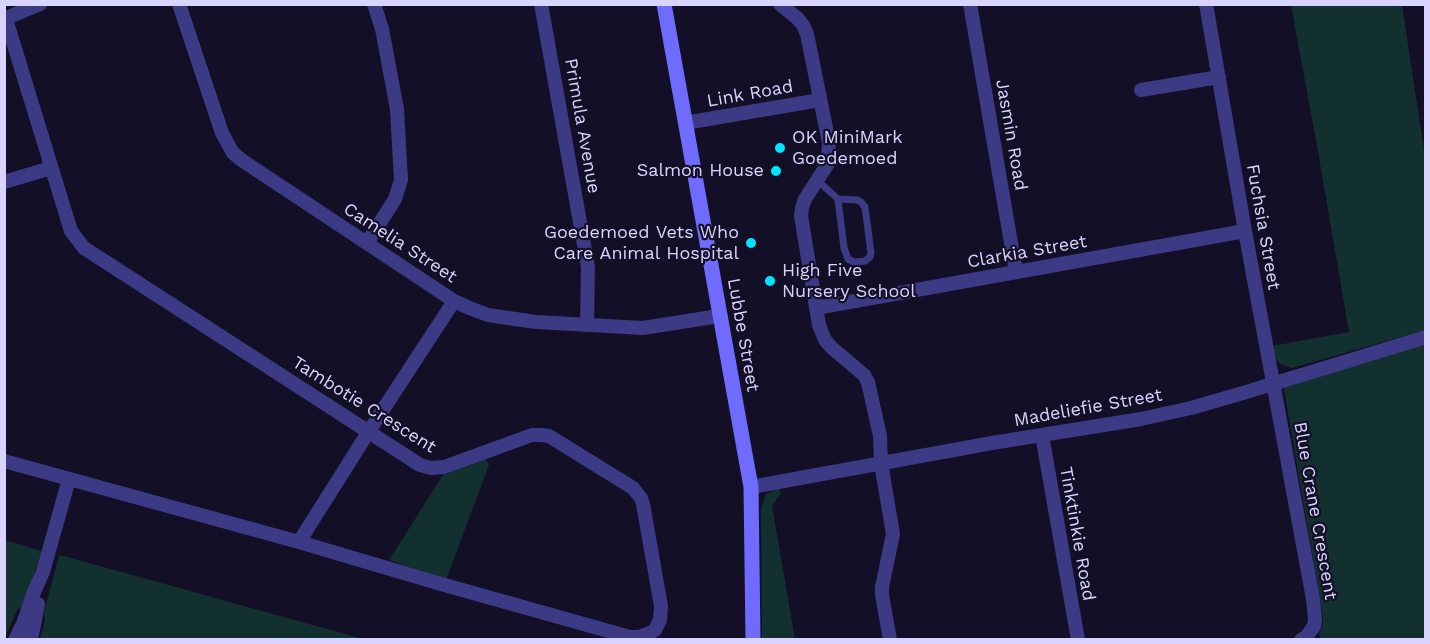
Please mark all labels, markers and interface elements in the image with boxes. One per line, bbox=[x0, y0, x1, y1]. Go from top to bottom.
street label: Primula Avenue bbox=[559, 57, 605, 195]
street label: Link Road bbox=[705, 76, 795, 112]
street label: Jasmin Road bbox=[991, 78, 1031, 192]
place label: OK MiniMark Goedemoed bbox=[792, 127, 903, 170]
marker: OK MiniMark Goedemoed bbox=[773, 141, 787, 155]
place label: Salmon House bbox=[637, 160, 764, 182]
street label: Fuchsia Street bbox=[1241, 162, 1285, 292]
marker: Salmon House bbox=[769, 164, 783, 178]
street label: Camelia Street bbox=[339, 198, 461, 288]
place label: Goedemoed Vets Who Care Animal Hospital bbox=[544, 222, 739, 264]
street label: Clarkia Street bbox=[966, 231, 1088, 273]
marker: Goedemoed Vets Who Care Animal Hospital bbox=[744, 236, 758, 250]
place label: High Five Nursery School bbox=[782, 260, 916, 302]
marker: High Five Nursery School bbox=[763, 274, 777, 288]
street label: Lubbe Street bbox=[722, 277, 764, 393]
street label: Tambotie Crescent bbox=[288, 352, 440, 458]
street label: Madeliefie Street bbox=[1012, 384, 1164, 432]
street label: Blue Crane Crescent bbox=[1289, 420, 1341, 602]
street label: Tinktinkie Road bbox=[1055, 465, 1099, 603]

